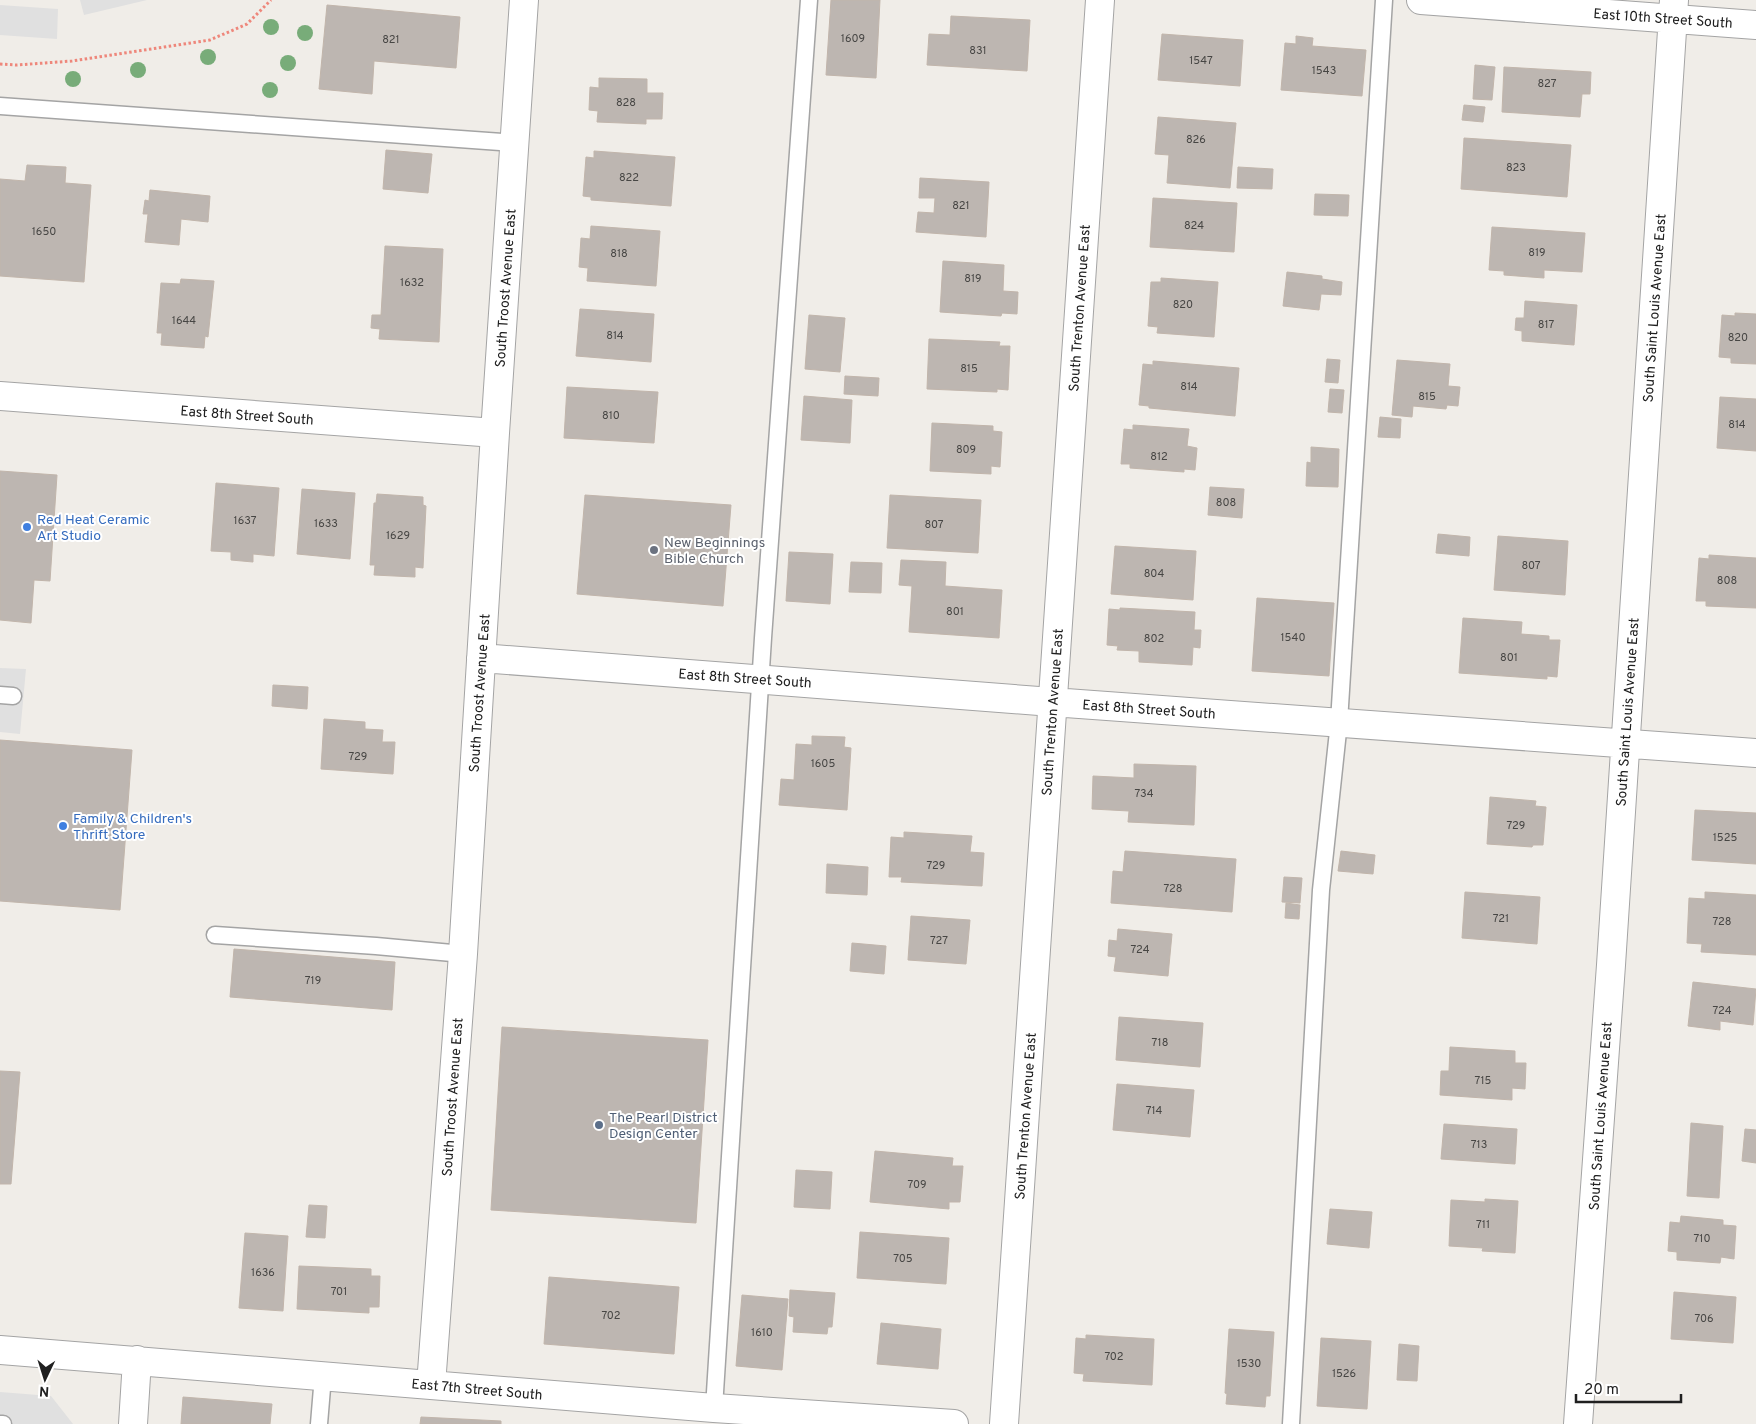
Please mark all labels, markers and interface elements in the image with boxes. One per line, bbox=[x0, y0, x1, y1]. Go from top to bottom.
street label: East 10th Street South bbox=[1593, 6, 1733, 33]
house number: 1609 bbox=[841, 32, 865, 46]
house number: 821 bbox=[382, 33, 400, 47]
house number: 831 bbox=[969, 44, 987, 58]
house number: 1547 bbox=[1189, 54, 1213, 68]
house number: 1543 bbox=[1312, 64, 1336, 78]
house number: 827 bbox=[1538, 77, 1557, 91]
house number: 828 bbox=[616, 96, 636, 110]
house number: 826 bbox=[1186, 133, 1206, 147]
house number: 823 bbox=[1506, 161, 1526, 175]
house number: 822 bbox=[619, 171, 639, 185]
house number: 821 bbox=[952, 199, 970, 213]
street label: South Troost Avenue East bbox=[492, 208, 521, 368]
street label: South Saint Louis Avenue East bbox=[1640, 213, 1671, 403]
house number: 824 bbox=[1184, 219, 1204, 233]
street label: South Trenton Avenue East bbox=[1066, 224, 1095, 392]
house number: 1650 bbox=[32, 225, 56, 239]
house number: 819 bbox=[1528, 246, 1546, 260]
house number: 818 bbox=[610, 247, 628, 261]
house number: 819 bbox=[964, 272, 982, 286]
house number: 1632 bbox=[400, 276, 424, 290]
house number: 820 bbox=[1173, 298, 1193, 312]
house number: 1644 bbox=[172, 314, 196, 328]
house number: 817 bbox=[1538, 318, 1555, 332]
house number: 814 bbox=[606, 329, 624, 343]
house number: 820 bbox=[1728, 331, 1748, 345]
house number: 815 bbox=[960, 362, 978, 376]
house number: 814 bbox=[1180, 380, 1198, 394]
house number: 815 bbox=[1418, 390, 1436, 404]
street label: East 8th Street South bbox=[180, 403, 314, 430]
house number: 810 bbox=[602, 409, 620, 423]
house number: 814 bbox=[1728, 418, 1746, 432]
house number: 809 bbox=[956, 443, 976, 457]
house number: 812 bbox=[1150, 450, 1168, 464]
house number: 808 bbox=[1216, 496, 1236, 510]
place label: Red Heat Ceramic Art Studio bbox=[37, 512, 150, 545]
house number: 1637 bbox=[234, 514, 257, 528]
house number: 1633 bbox=[314, 517, 338, 531]
house number: 807 bbox=[924, 518, 944, 532]
marker: Red Heat Ceramic Art Studio bbox=[21, 521, 33, 533]
house number: 1629 bbox=[386, 529, 410, 543]
place label: New Beginnings Bible Church bbox=[664, 535, 765, 568]
marker: New Beginnings Bible Church bbox=[648, 544, 660, 556]
house number: 807 bbox=[1521, 559, 1541, 573]
house number: 804 bbox=[1144, 567, 1164, 581]
house number: 808 bbox=[1717, 574, 1737, 588]
house number: 801 bbox=[946, 605, 964, 619]
street label: South Troost Avenue East bbox=[466, 613, 495, 773]
street label: South Saint Louis Avenue East bbox=[1613, 617, 1644, 807]
street label: South Trenton Avenue East bbox=[1039, 628, 1068, 796]
house number: 1540 bbox=[1280, 631, 1306, 645]
house number: 802 bbox=[1144, 632, 1164, 646]
house number: 801 bbox=[1500, 651, 1518, 665]
street label: East 8th Street South bbox=[678, 666, 812, 693]
street label: East 8th Street South bbox=[1082, 697, 1216, 724]
house number: 729 bbox=[349, 750, 367, 764]
house number: 1605 bbox=[811, 757, 835, 771]
house number: 734 bbox=[1134, 787, 1154, 801]
place label: Family & Children's Thrift Store bbox=[73, 811, 192, 844]
house number: 729 bbox=[1507, 819, 1525, 833]
marker: Family & Children's Thrift Store bbox=[57, 820, 69, 832]
house number: 1525 bbox=[1713, 831, 1737, 845]
house number: 729 bbox=[927, 859, 945, 873]
house number: 728 bbox=[1163, 882, 1183, 896]
house number: 721 bbox=[1493, 912, 1509, 926]
house number: 728 bbox=[1712, 915, 1732, 929]
house number: 727 bbox=[930, 934, 948, 948]
house number: 724 bbox=[1130, 943, 1150, 957]
house number: 719 bbox=[305, 974, 321, 988]
house number: 724 bbox=[1712, 1004, 1732, 1018]
street label: South Troost Avenue East bbox=[439, 1017, 468, 1177]
street label: South Saint Louis Avenue East bbox=[1586, 1021, 1617, 1211]
street label: South Trenton Avenue East bbox=[1012, 1032, 1041, 1200]
house number: 718 bbox=[1152, 1036, 1168, 1050]
house number: 715 bbox=[1475, 1074, 1492, 1088]
house number: 714 bbox=[1146, 1104, 1162, 1118]
place label: The Pearl District Design Center bbox=[609, 1110, 718, 1143]
marker: The Pearl District Design Center bbox=[593, 1119, 605, 1131]
house number: 713 bbox=[1471, 1138, 1487, 1152]
house number: 709 bbox=[907, 1178, 927, 1192]
house number: 711 bbox=[1476, 1218, 1490, 1232]
house number: 710 bbox=[1693, 1232, 1711, 1246]
house number: 705 bbox=[893, 1252, 913, 1266]
house number: 1636 bbox=[251, 1266, 275, 1280]
house number: 701 bbox=[331, 1285, 347, 1299]
house number: 702 bbox=[601, 1309, 621, 1323]
house number: 706 bbox=[1694, 1312, 1714, 1326]
house number: 1610 bbox=[751, 1326, 773, 1340]
house number: 702 bbox=[1104, 1350, 1124, 1364]
north arrow bbox=[20, 1354, 70, 1404]
house number: 1530 bbox=[1237, 1357, 1261, 1371]
house number: 1526 bbox=[1332, 1367, 1356, 1381]
scale bar bbox=[1576, 1372, 1681, 1404]
street label: East 7th Street South bbox=[410, 1376, 543, 1405]
text: 20 m bbox=[1584, 1381, 1619, 1400]
text: N bbox=[39, 1382, 50, 1399]

